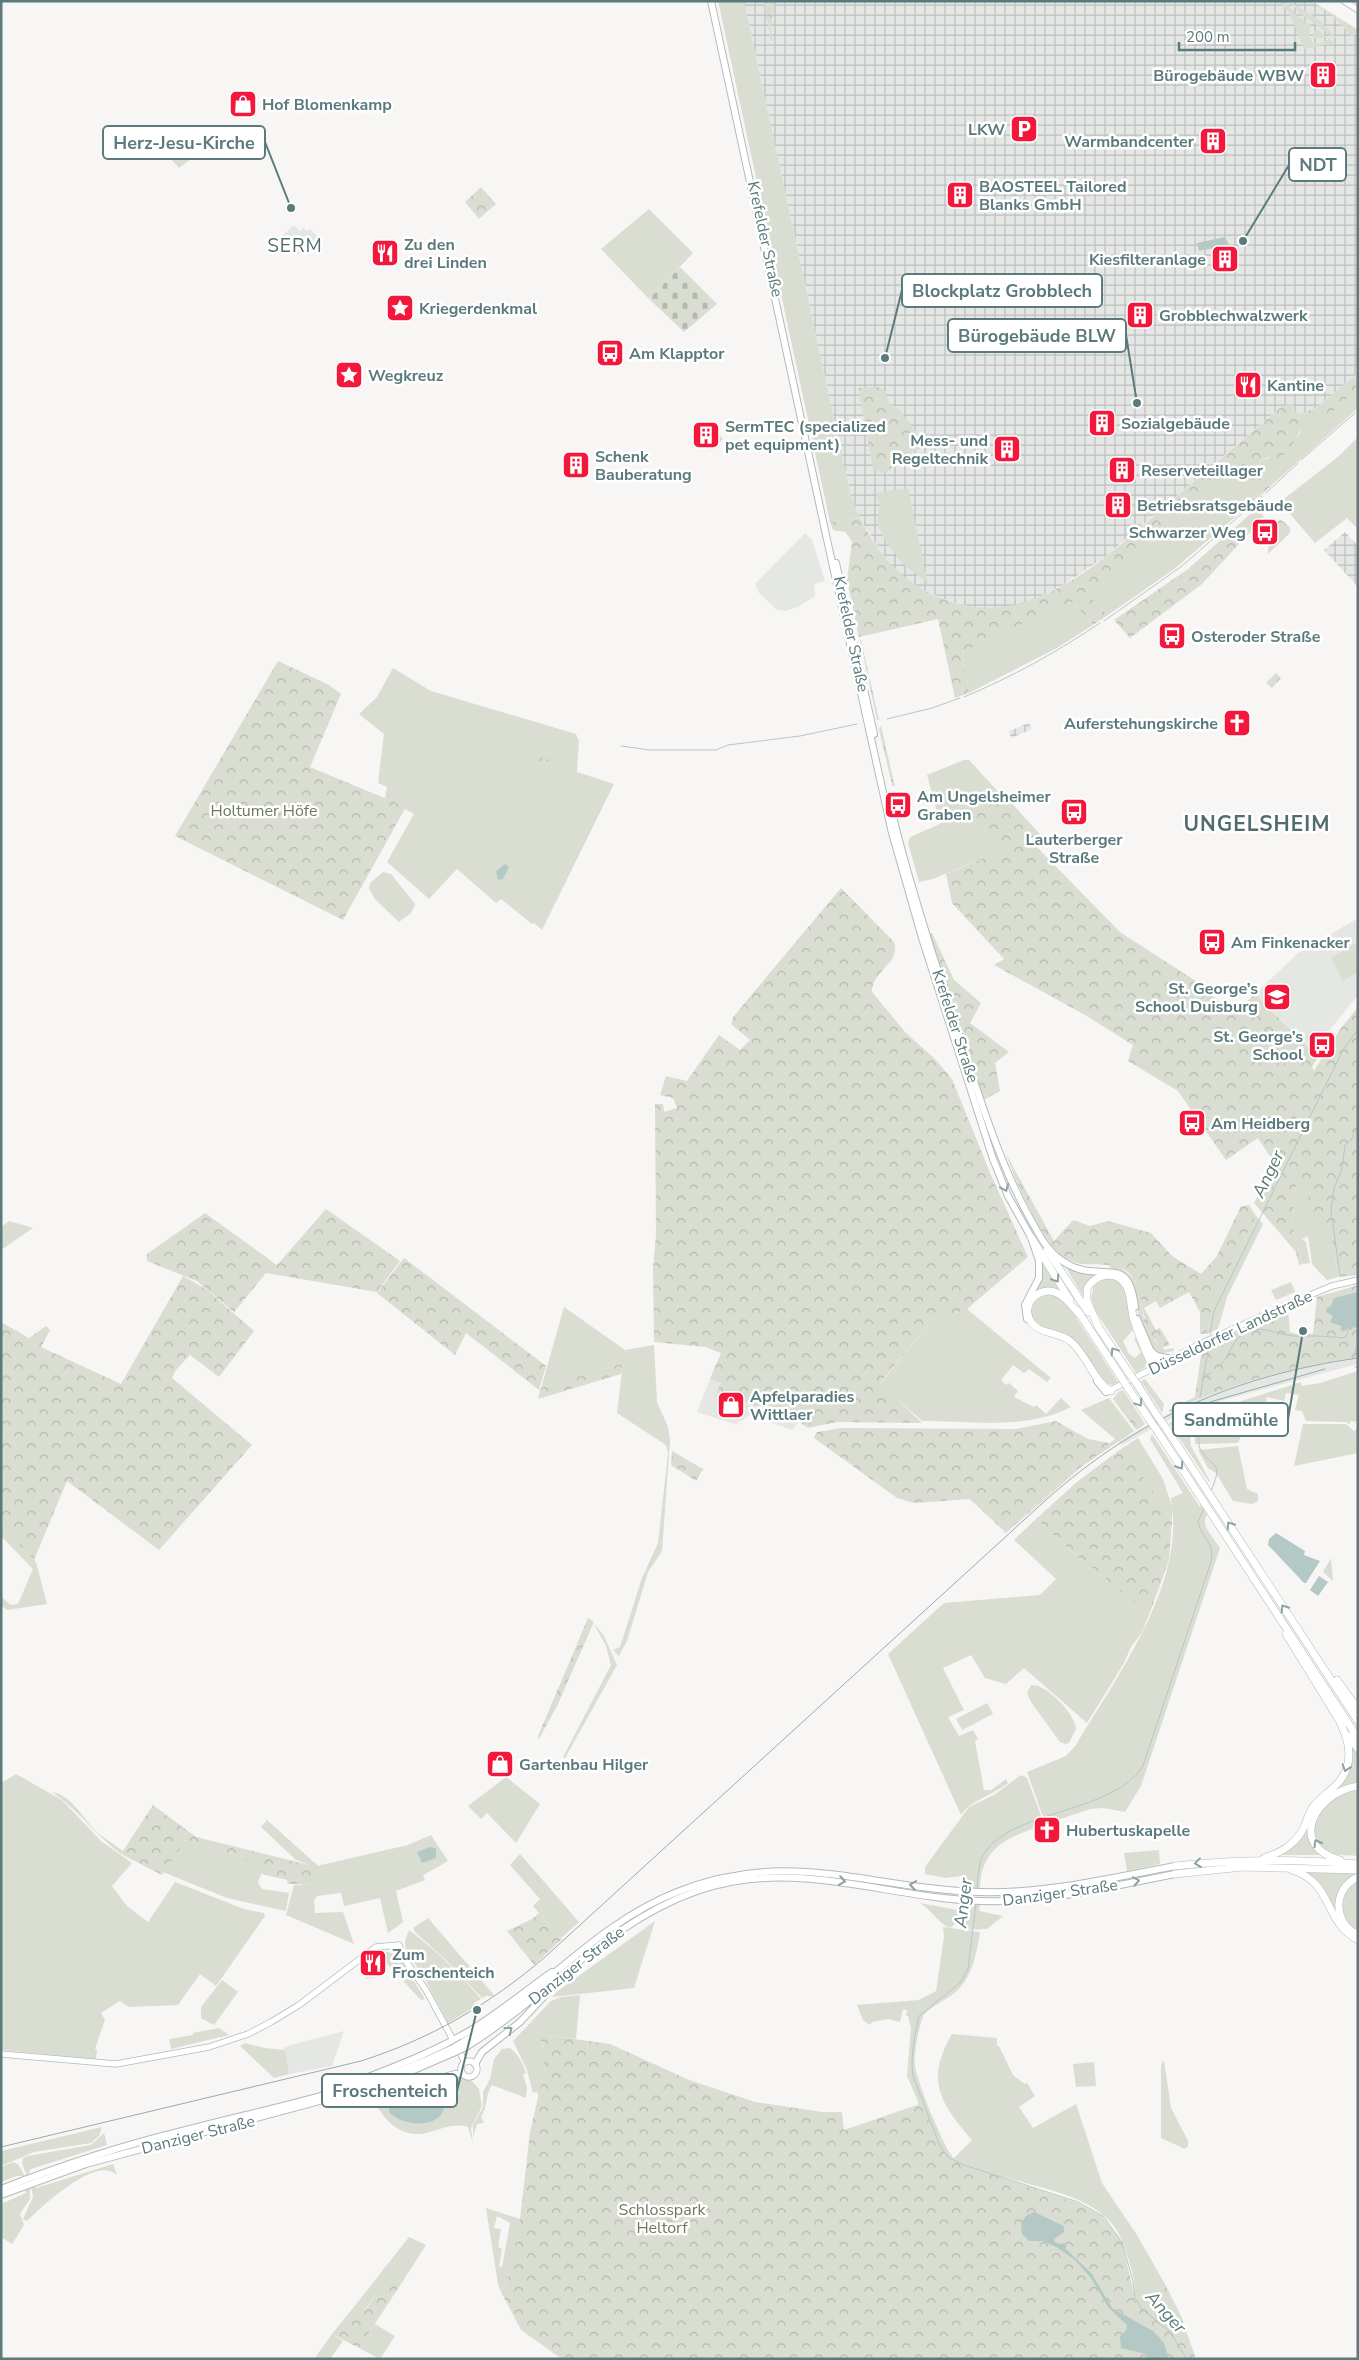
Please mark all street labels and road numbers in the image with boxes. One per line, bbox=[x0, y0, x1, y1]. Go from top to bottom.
street label: Krefelder Straße bbox=[742, 179, 788, 299]
street label: Krefelder Straße bbox=[828, 574, 874, 694]
street label: Krefelder Straße bbox=[926, 967, 984, 1086]
street label: Düsseldorfer Landstraße bbox=[1145, 1285, 1316, 1381]
street label: Danziger Straße bbox=[1001, 1874, 1119, 1912]
street label: Danziger Straße bbox=[524, 1921, 629, 2010]
street label: Danziger Straße bbox=[139, 2110, 257, 2160]

